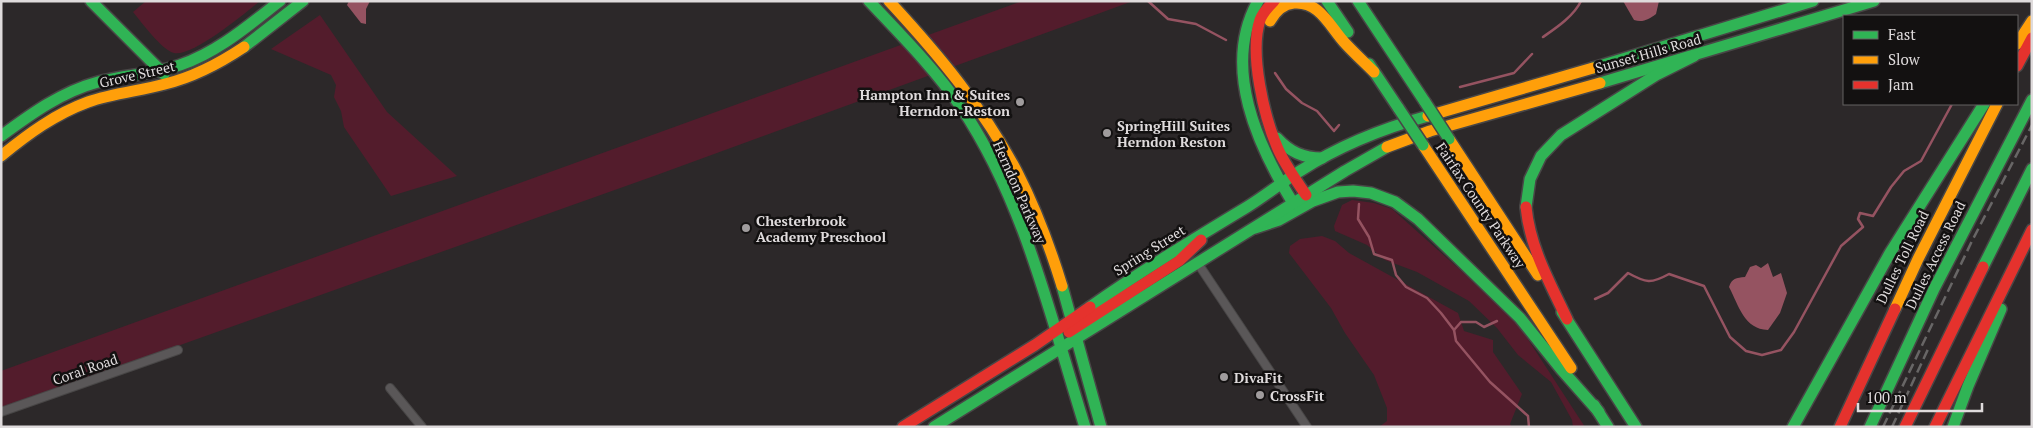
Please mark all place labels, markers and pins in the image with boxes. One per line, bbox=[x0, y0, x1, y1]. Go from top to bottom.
place label: Hampton Inn & Suites Herndon-Reston bbox=[859, 85, 1010, 120]
marker: Hampton Inn & Suites Herndon-Reston bbox=[1014, 96, 1026, 108]
place label: SpringHill Suites Herndon Reston bbox=[1117, 116, 1230, 151]
marker: SpringHill Suites Herndon Reston bbox=[1101, 127, 1113, 139]
place label: Chesterbrook Academy Preschool bbox=[756, 211, 886, 246]
marker: Chesterbrook Academy Preschool bbox=[740, 222, 752, 234]
place label: DivaFit bbox=[1234, 368, 1283, 387]
marker: DivaFit bbox=[1218, 371, 1230, 383]
place label: CrossFit bbox=[1270, 386, 1325, 405]
marker: CrossFit bbox=[1254, 389, 1266, 401]

